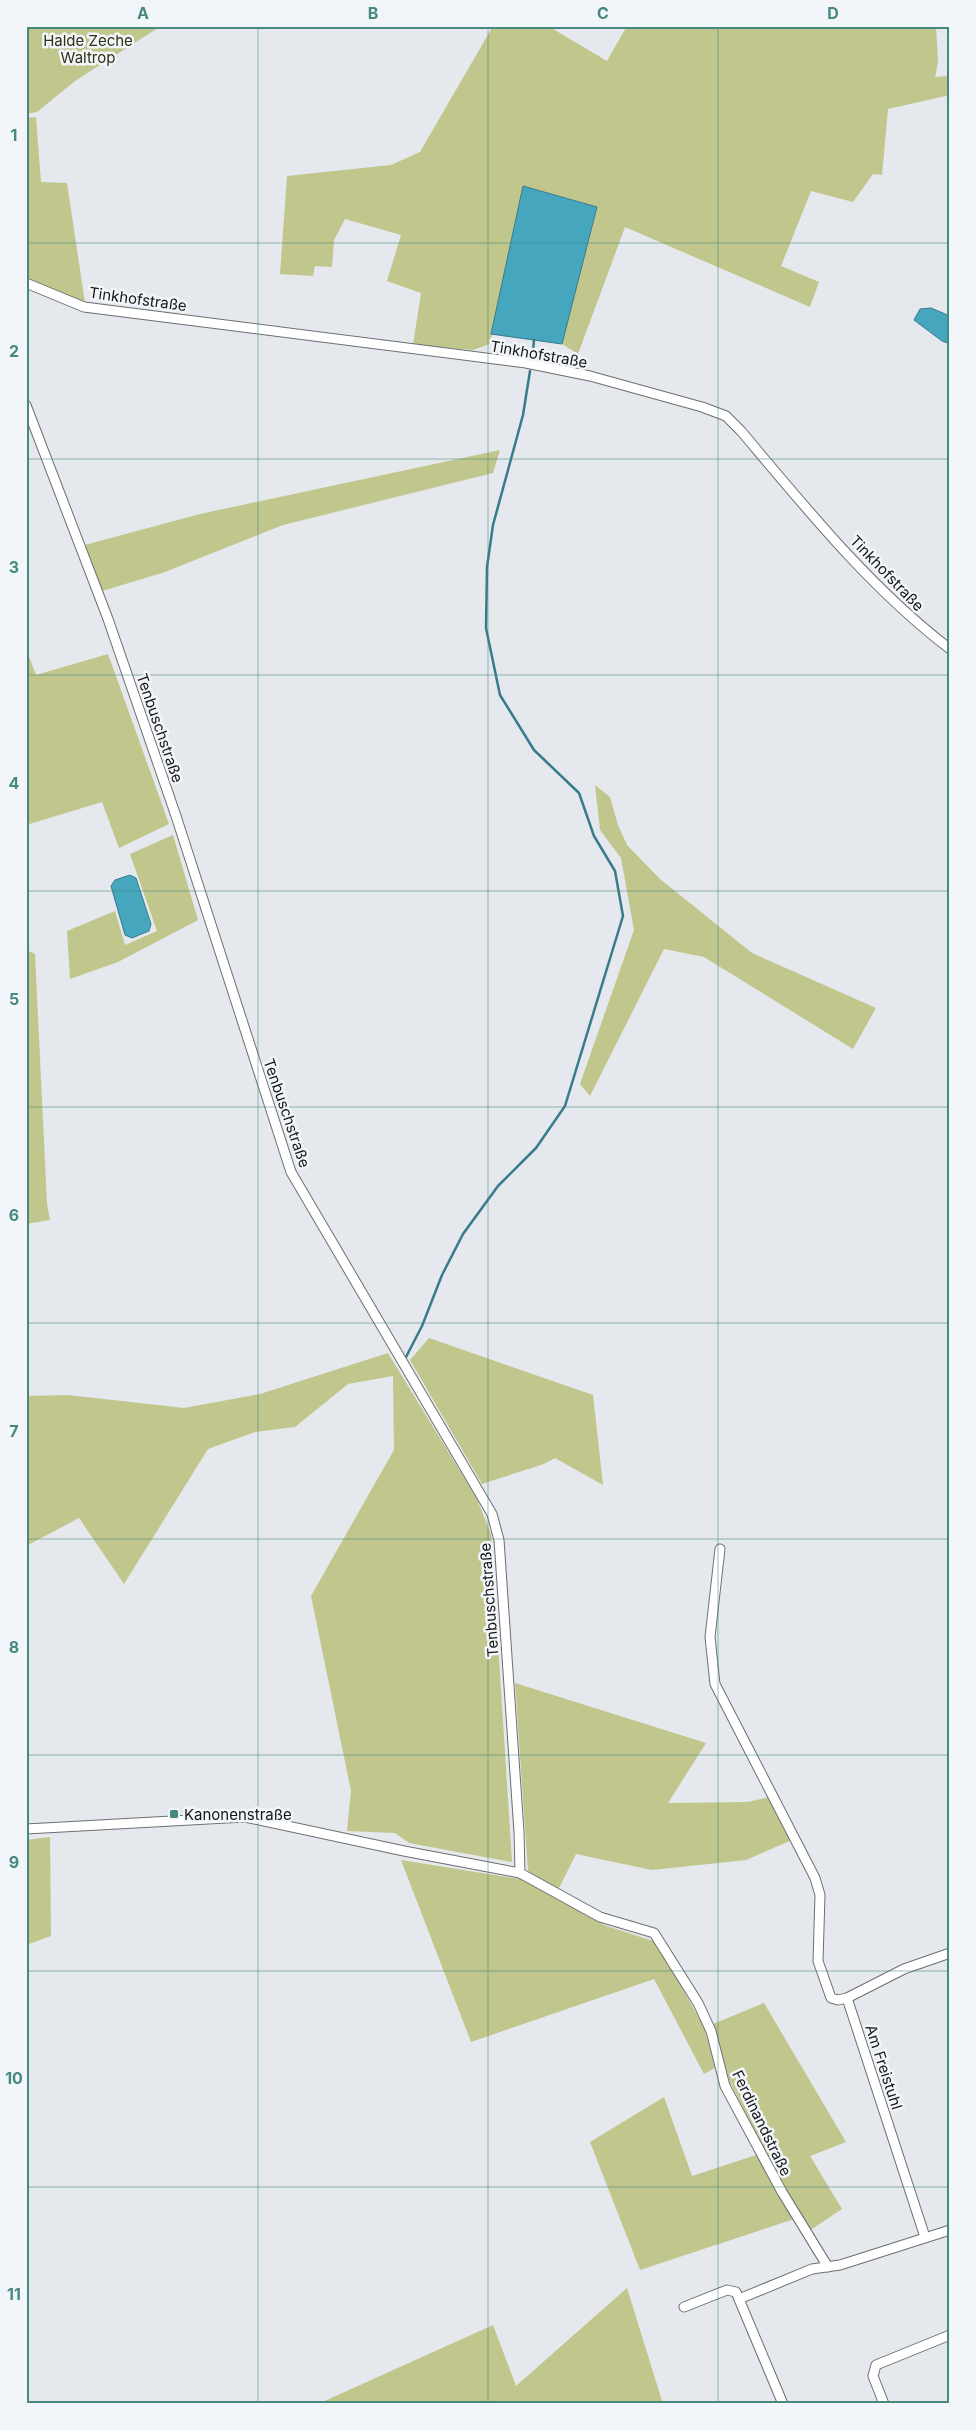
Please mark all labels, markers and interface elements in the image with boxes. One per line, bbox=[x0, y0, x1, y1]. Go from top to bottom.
text: A bbox=[137, 3, 149, 23]
text: B bbox=[368, 3, 378, 23]
text: C bbox=[597, 3, 609, 23]
text: D bbox=[827, 3, 839, 23]
park label: Halde Zeche Waltrop bbox=[43, 31, 133, 67]
text: 1 bbox=[11, 125, 17, 145]
street label: Tinkhofstraße bbox=[88, 283, 188, 315]
street label: Tinkhofstraße bbox=[489, 336, 589, 372]
text: 2 bbox=[9, 341, 19, 361]
street label: Tinkhofstraße bbox=[846, 531, 928, 615]
text: 3 bbox=[9, 557, 19, 577]
street label: Tenbuschstraße bbox=[132, 671, 188, 785]
text: 4 bbox=[9, 773, 20, 793]
text: 5 bbox=[9, 989, 19, 1009]
street label: Tenbuschstraße bbox=[259, 1056, 315, 1170]
text: 6 bbox=[9, 1205, 19, 1225]
text: 7 bbox=[9, 1421, 19, 1441]
street label: Tenbuschstraße bbox=[476, 1542, 502, 1658]
text: 8 bbox=[9, 1637, 19, 1657]
place label: Kanonenstraße bbox=[184, 1805, 292, 1824]
marker: Kanonenstraße bbox=[168, 1808, 180, 1820]
text: 9 bbox=[9, 1852, 19, 1872]
street label: Am Freistuhl bbox=[861, 2022, 907, 2112]
street label: Ferdinandstraße bbox=[728, 2067, 796, 2179]
text: 10 bbox=[5, 2068, 23, 2088]
text: 11 bbox=[7, 2284, 21, 2304]

